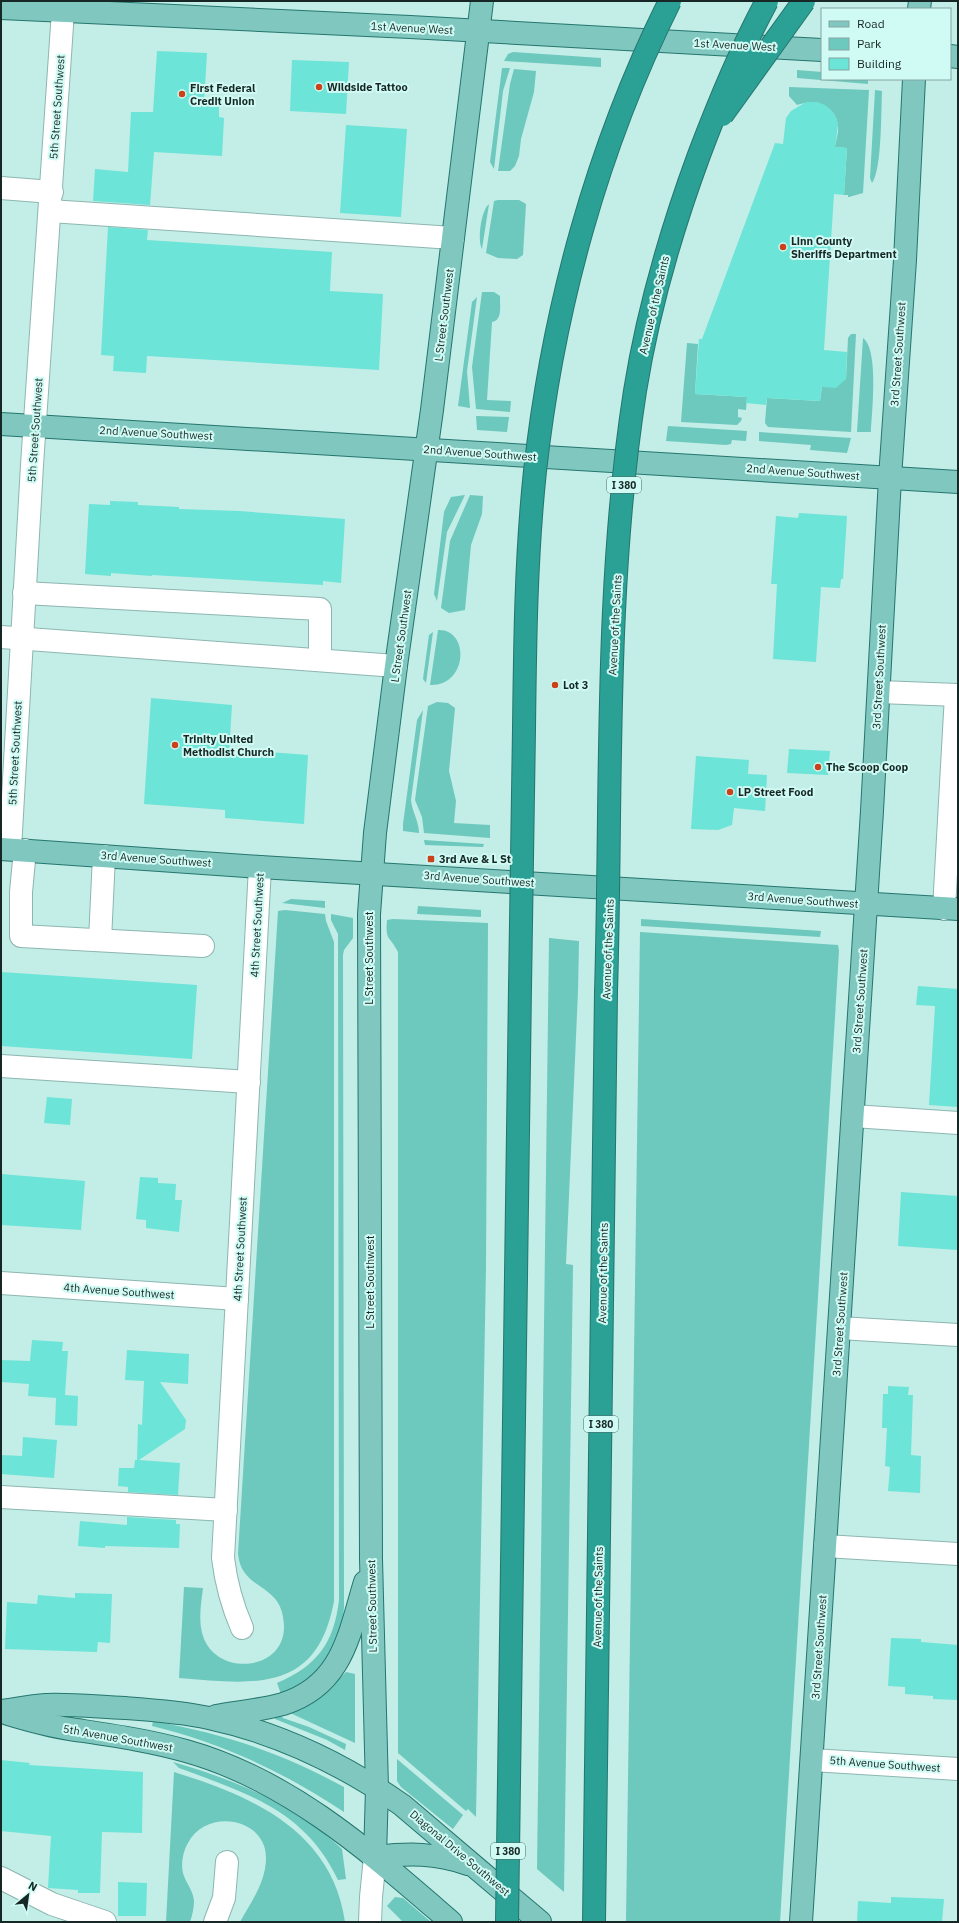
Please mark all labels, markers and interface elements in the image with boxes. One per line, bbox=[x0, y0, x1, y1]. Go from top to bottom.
legend bbox=[821, 8, 951, 80]
text: Road bbox=[857, 16, 885, 31]
street label: 1st Avenue West bbox=[370, 19, 454, 37]
street label: 1st Avenue West bbox=[693, 36, 777, 54]
text: Park bbox=[857, 36, 882, 51]
street label: 5th Street Southwest bbox=[46, 54, 68, 160]
text: Building bbox=[857, 56, 902, 71]
place label: Wildside Tattoo bbox=[327, 80, 408, 94]
place label: First Federal Credit Union bbox=[190, 81, 256, 108]
marker: Wildside Tattoo bbox=[314, 82, 324, 92]
marker: First Federal Credit Union bbox=[177, 89, 187, 99]
place label: Linn County Sheriffs Department bbox=[791, 234, 897, 261]
marker: Linn County Sheriffs Department bbox=[778, 242, 788, 252]
street label: Avenue of the Saints bbox=[636, 254, 672, 356]
street label: L Street Southwest bbox=[431, 268, 457, 362]
street label: 3rd Street Southwest bbox=[887, 301, 909, 407]
street label: 5th Street Southwest bbox=[24, 377, 46, 483]
street label: 2nd Avenue Southwest bbox=[99, 423, 213, 443]
street label: 2nd Avenue Southwest bbox=[423, 442, 537, 464]
street label: 2nd Avenue Southwest bbox=[746, 461, 860, 483]
road number: I 380 bbox=[607, 477, 641, 493]
street label: Avenue of the Saints bbox=[605, 574, 625, 676]
street label: L Street Southwest bbox=[388, 589, 414, 683]
street label: 3rd Street Southwest bbox=[869, 624, 889, 730]
place label: Lot 3 bbox=[563, 678, 588, 692]
marker: Lot 3 bbox=[550, 680, 560, 690]
street label: 5th Street Southwest bbox=[5, 700, 25, 806]
place label: Trinity United Methodist Church bbox=[183, 732, 274, 759]
marker: Trinity United Methodist Church bbox=[170, 740, 180, 750]
place label: The Scoop Coop bbox=[826, 760, 909, 774]
marker: The Scoop Coop bbox=[813, 762, 823, 772]
place label: LP Street Food bbox=[738, 785, 813, 799]
marker: LP Street Food bbox=[725, 787, 735, 797]
street label: 3rd Avenue Southwest bbox=[100, 848, 212, 870]
place label: 3rd Ave & L St bbox=[439, 852, 511, 866]
marker: 3rd Ave & L St bbox=[426, 854, 436, 864]
street label: 3rd Avenue Southwest bbox=[423, 868, 535, 890]
street label: 4th Street Southwest bbox=[247, 872, 267, 978]
street label: 3rd Avenue Southwest bbox=[747, 889, 859, 911]
street label: Avenue of the Saints bbox=[599, 898, 617, 1000]
street label: L Street Southwest bbox=[362, 911, 376, 1005]
street label: 3rd Street Southwest bbox=[849, 948, 871, 1054]
street label: 4th Street Southwest bbox=[230, 1196, 250, 1302]
street label: Avenue of the Saints bbox=[595, 1222, 611, 1324]
street label: L Street Southwest bbox=[363, 1235, 377, 1329]
street label: 3rd Street Southwest bbox=[829, 1271, 851, 1377]
street label: 4th Avenue Southwest bbox=[63, 1280, 175, 1302]
road number: I 380 bbox=[584, 1416, 618, 1432]
street label: Avenue of the Saints bbox=[590, 1546, 606, 1648]
street label: L Street Southwest bbox=[364, 1559, 380, 1653]
street label: 3rd Street Southwest bbox=[808, 1594, 830, 1700]
street label: 5th Avenue Southwest bbox=[62, 1721, 174, 1755]
street label: 5th Avenue Southwest bbox=[829, 1753, 941, 1775]
street label: Diagonal Drive Southwest bbox=[407, 1807, 513, 1899]
road number: I 380 bbox=[491, 1843, 525, 1859]
north arrow bbox=[8, 1875, 48, 1915]
text: N bbox=[26, 1878, 40, 1894]

